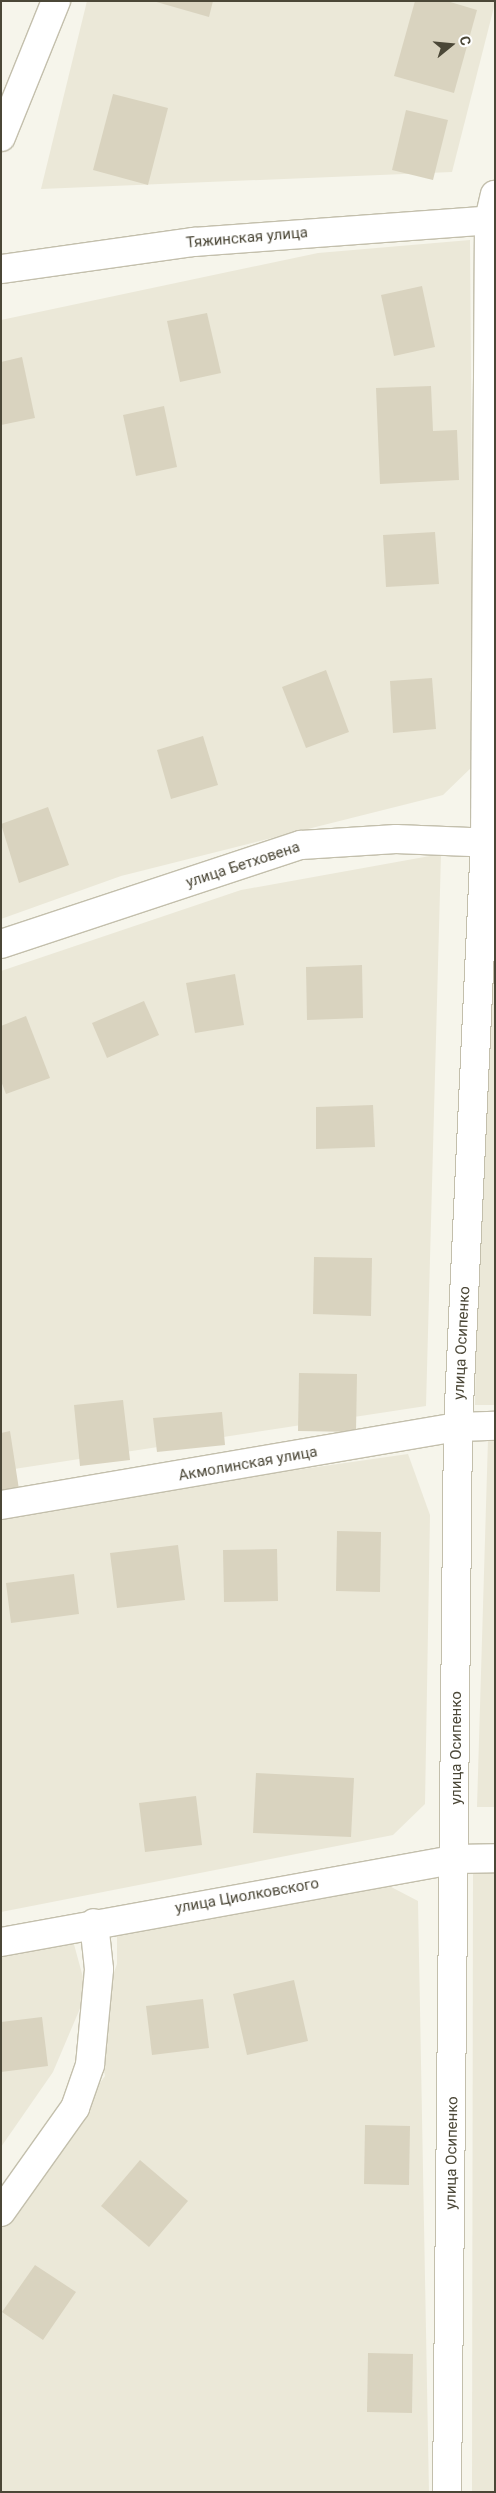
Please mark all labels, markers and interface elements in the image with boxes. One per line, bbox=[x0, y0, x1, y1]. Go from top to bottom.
north arrow bbox=[426, 20, 476, 70]
text: С bbox=[456, 34, 474, 47]
street label: Тяжинская улица bbox=[185, 224, 309, 252]
street label: улица Бетховена bbox=[184, 838, 302, 892]
street label: улица Осипенко bbox=[450, 1286, 474, 1400]
street label: Акмолинская улица bbox=[177, 1443, 319, 1485]
street label: улица Осипенко bbox=[448, 1691, 466, 1805]
street label: улица Циолковского bbox=[174, 1874, 320, 1918]
street label: улица Осипенко bbox=[442, 2096, 462, 2210]

